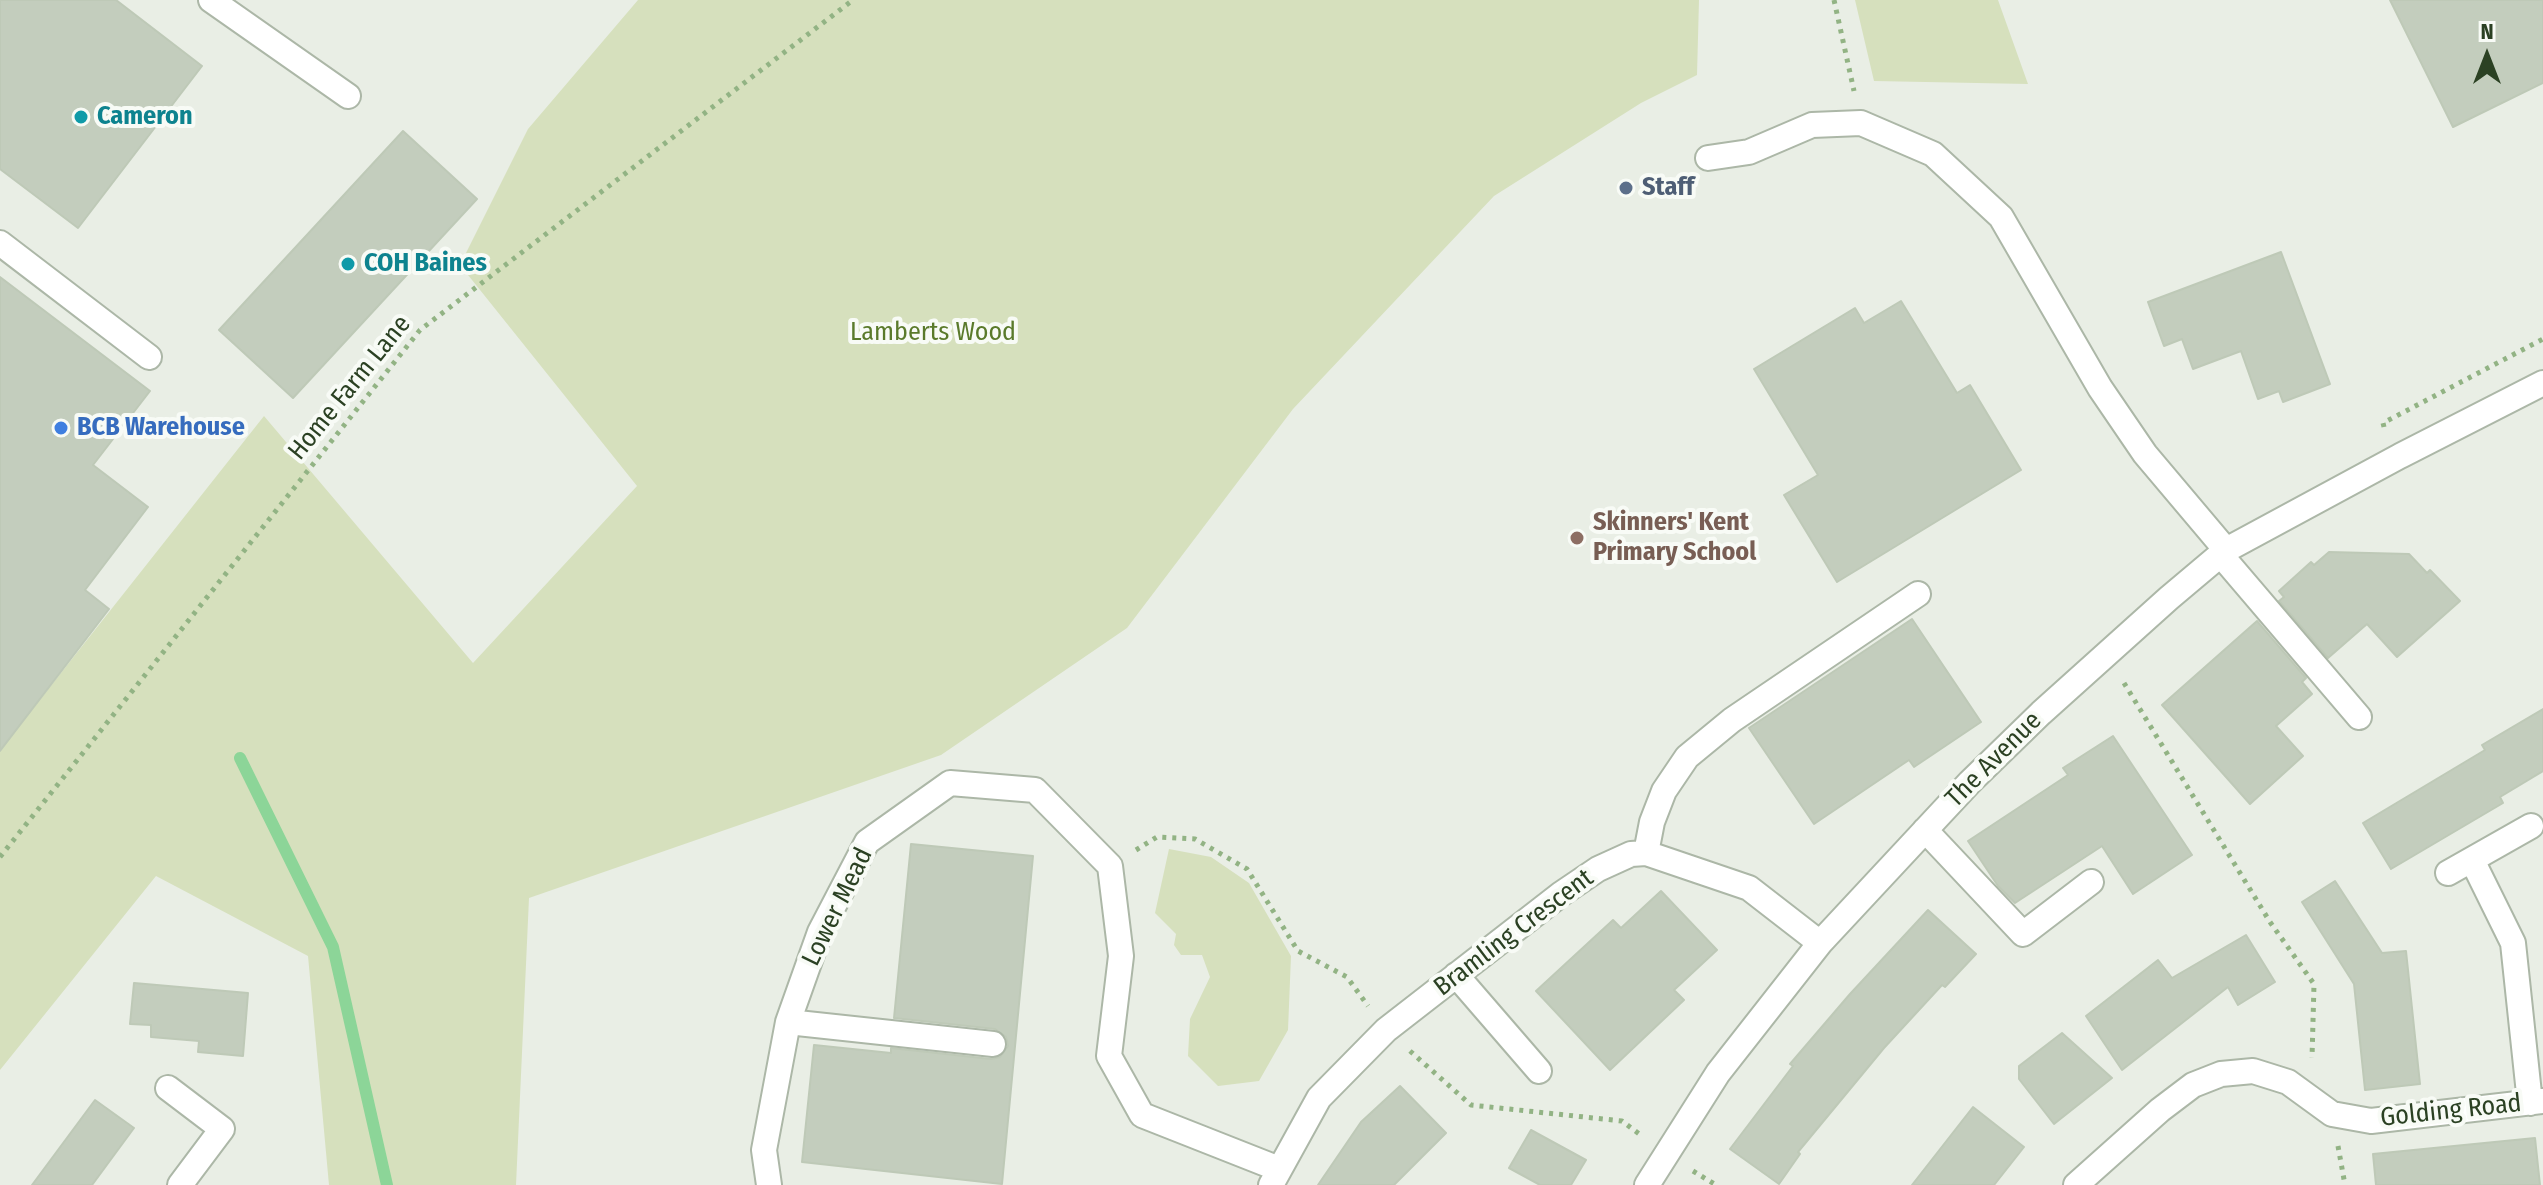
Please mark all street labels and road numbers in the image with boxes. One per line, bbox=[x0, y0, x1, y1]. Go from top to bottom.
street label: Home Farm Lane bbox=[282, 310, 418, 466]
street label: The Avenue bbox=[1940, 706, 2048, 814]
street label: Lower Mead bbox=[796, 843, 880, 971]
street label: Bramling Crescent bbox=[1428, 863, 1600, 1003]
street label: Golding Road bbox=[2379, 1088, 2523, 1134]

